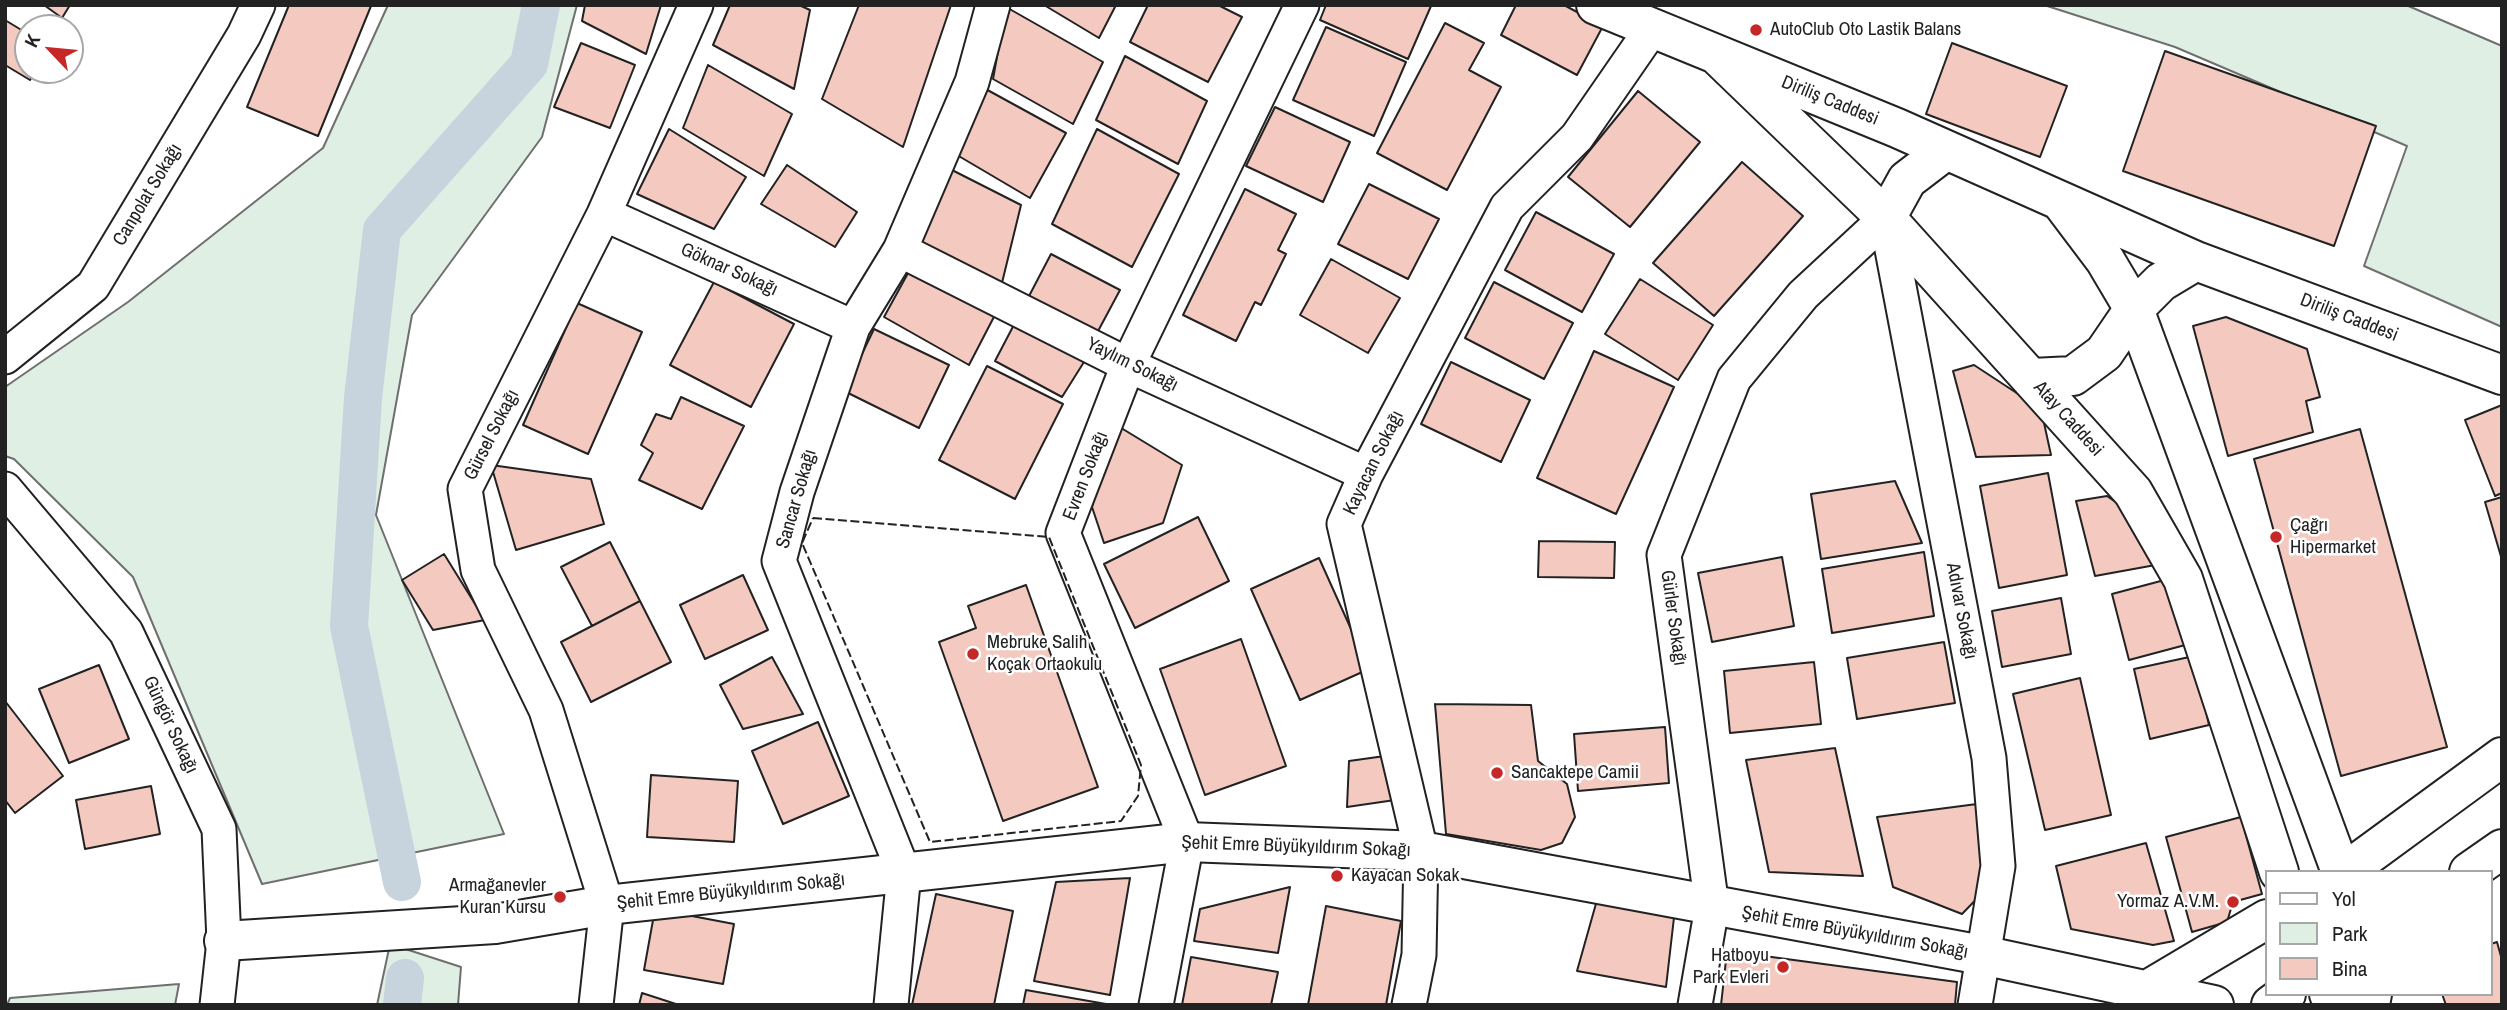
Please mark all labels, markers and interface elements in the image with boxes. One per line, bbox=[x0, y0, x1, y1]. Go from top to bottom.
north arrow bbox=[14, 14, 84, 84]
place label: AutoClub Oto Lastik Balans bbox=[1770, 19, 1961, 41]
marker: AutoClub Oto Lastik Balans bbox=[1748, 22, 1764, 38]
text: K bbox=[18, 30, 46, 51]
street label: Diriliş Caddesi bbox=[1778, 71, 1882, 131]
street label: Canpolat Sokağı bbox=[109, 140, 187, 250]
street label: Göknar Sokağı bbox=[677, 238, 781, 302]
street label: Diriliş Caddesi bbox=[2297, 289, 2401, 347]
street label: Yaylım Sokağı bbox=[1082, 333, 1182, 397]
street label: Atay Caddesi bbox=[2028, 377, 2108, 461]
street label: Gürsel Sokağı bbox=[459, 386, 525, 484]
street label: Kayacan Sokağı bbox=[1339, 407, 1409, 519]
street label: Evren Sokağı bbox=[1059, 428, 1113, 524]
street label: Sancar Sokağı bbox=[772, 447, 822, 551]
place label: Çağrı Hipermarket bbox=[2290, 515, 2376, 559]
marker: Çağrı Hipermarket bbox=[2268, 529, 2284, 545]
street label: Adıvar Sokağı bbox=[1940, 561, 1982, 661]
street label: Gürler Sokağı bbox=[1655, 569, 1691, 667]
place label: Mebruke Salih Koçak Ortaokulu bbox=[987, 632, 1102, 676]
marker: Mebruke Salih Koçak Ortaokulu bbox=[965, 646, 981, 662]
street label: Güngör Sokağı bbox=[138, 673, 202, 777]
place label: Sancaktepe Camii bbox=[1511, 762, 1639, 784]
marker: Sancaktepe Camii bbox=[1489, 765, 1505, 781]
street label: Şehit Emre Büyükyıldırım Sokağı bbox=[1181, 832, 1411, 862]
place label: Kayacan Sokak bbox=[1351, 865, 1459, 887]
marker: Kayacan Sokak bbox=[1329, 868, 1345, 884]
street label: Şehit Emre Büyükyıldırım Sokağı bbox=[616, 869, 846, 915]
legend bbox=[2266, 870, 2493, 996]
place label: Armağanevler Kuran Kursu bbox=[449, 875, 546, 919]
text: Yol bbox=[2332, 884, 2356, 913]
marker: Armağanevler Kuran Kursu bbox=[552, 889, 568, 905]
place label: Yormaz A.V.M. bbox=[2117, 891, 2219, 913]
marker: Yormaz A.V.M. bbox=[2225, 894, 2241, 910]
street label: Şehit Emre Büyükyıldırım Sokağı bbox=[1740, 902, 1970, 964]
text: Park bbox=[2332, 919, 2367, 948]
place label: Hatboyu Park Evleri bbox=[1693, 945, 1769, 989]
text: Bina bbox=[2332, 954, 2367, 983]
marker: Hatboyu Park Evleri bbox=[1775, 959, 1791, 975]

